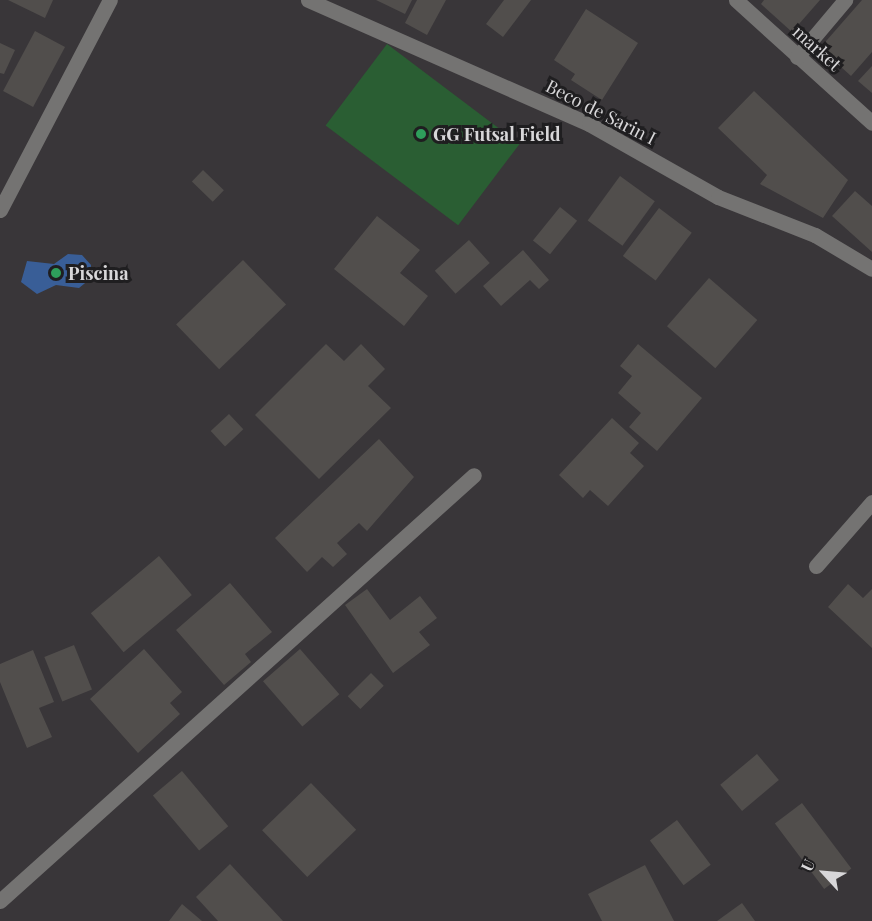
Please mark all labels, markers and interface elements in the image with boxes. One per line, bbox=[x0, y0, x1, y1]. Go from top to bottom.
street label: market bbox=[788, 21, 846, 75]
street label: Beco de Sarin I bbox=[542, 75, 660, 149]
place label: GG Futsal Field bbox=[433, 123, 561, 145]
marker: GG Futsal Field bbox=[414, 127, 428, 141]
place label: Piscina bbox=[68, 262, 128, 284]
marker: Piscina bbox=[49, 266, 63, 280]
north arrow bbox=[794, 843, 854, 903]
text: U bbox=[796, 855, 819, 874]

